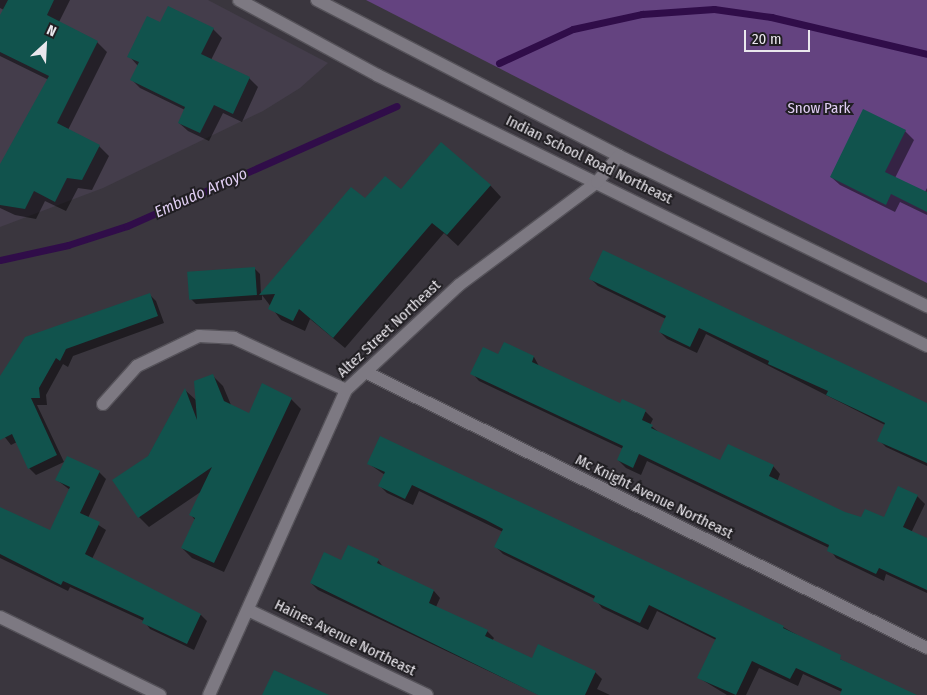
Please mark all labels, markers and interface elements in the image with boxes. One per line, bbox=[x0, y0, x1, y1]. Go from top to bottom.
north arrow bbox=[20, 20, 70, 70]
scale bar bbox=[747, 20, 813, 52]
text: N bbox=[44, 21, 59, 40]
text: 20 m bbox=[752, 30, 782, 48]
park label: Snow Park bbox=[787, 100, 851, 118]
street label: Indian School Road Northeast bbox=[503, 112, 675, 208]
water label: Embudo Arroyo bbox=[152, 164, 250, 222]
street label: Altez Street Northeast bbox=[334, 277, 444, 381]
street label: Mc Knight Avenue Northeast bbox=[572, 451, 736, 543]
street label: Haines Avenue Northeast bbox=[271, 596, 419, 680]

